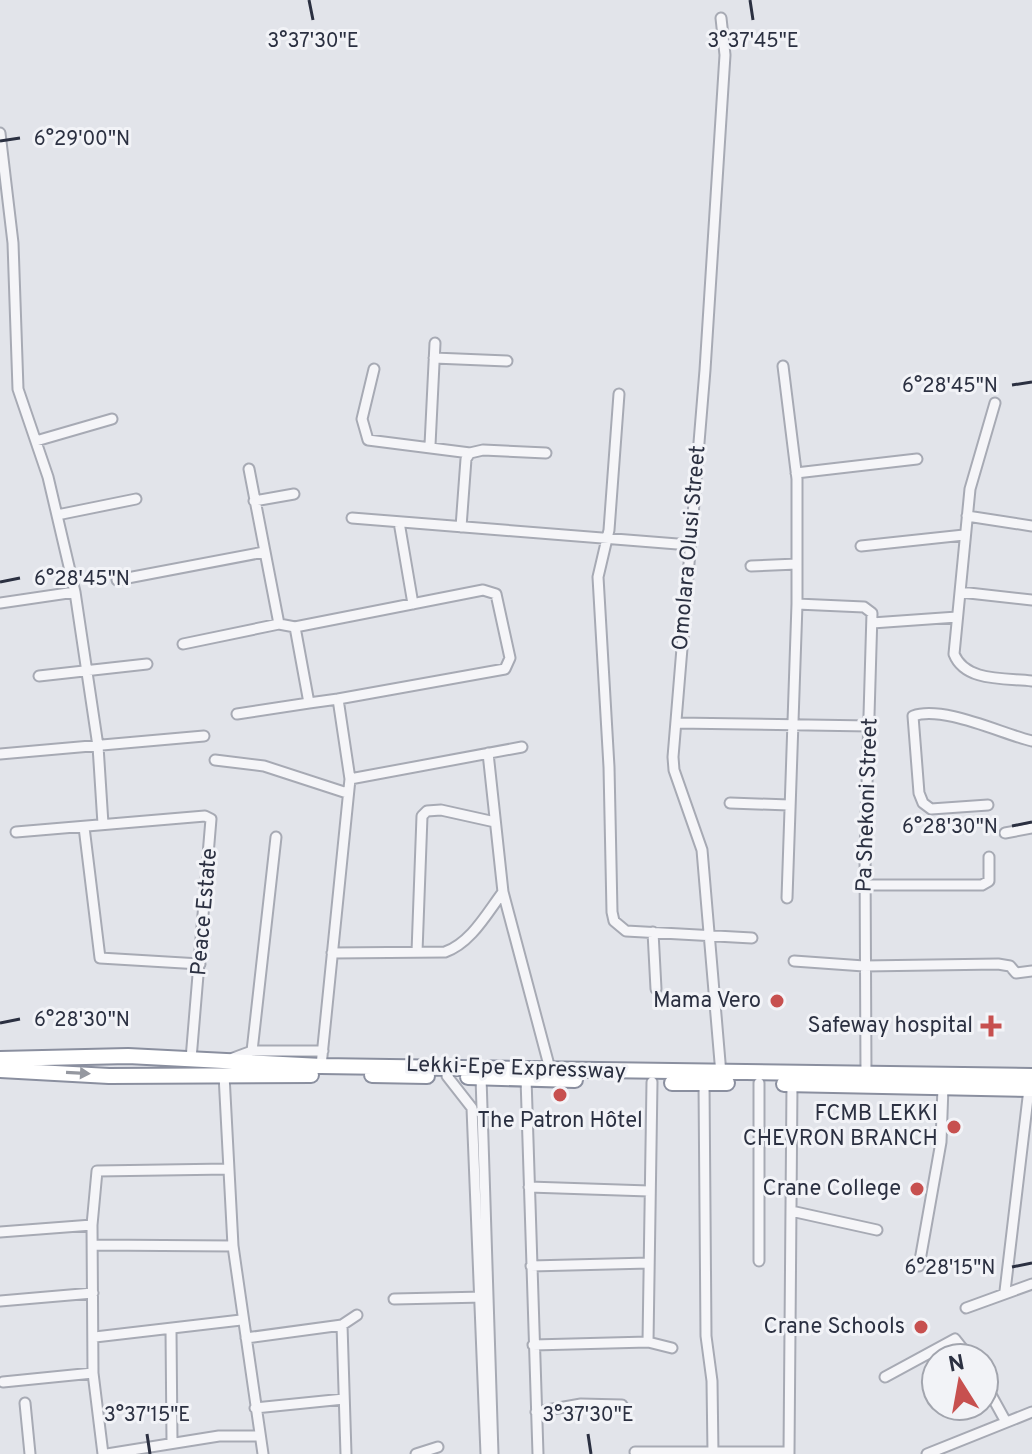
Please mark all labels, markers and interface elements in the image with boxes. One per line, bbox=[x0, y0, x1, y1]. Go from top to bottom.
text: 3°37'30"E bbox=[267, 29, 359, 55]
text: 3°37'45"E bbox=[707, 29, 799, 55]
text: 6°29'00"N bbox=[34, 127, 130, 153]
text: 6°28'45"N bbox=[902, 374, 998, 400]
street label: Omolara Olusi Street bbox=[668, 444, 712, 652]
text: 6°28'45"N bbox=[34, 567, 130, 593]
street label: Pa Shekoni Street bbox=[851, 717, 885, 893]
text: 6°28'30"N bbox=[902, 815, 998, 841]
street label: Peace Estate bbox=[186, 847, 224, 977]
place label: Mama Vero bbox=[653, 988, 761, 1015]
marker: Mama Vero bbox=[768, 992, 786, 1010]
text: 6°28'30"N bbox=[34, 1008, 130, 1034]
place label: Safeway hospital bbox=[807, 1013, 973, 1040]
marker: Safeway hospital bbox=[980, 1015, 1002, 1037]
street label: Lekki-Epe Expressway bbox=[405, 1052, 627, 1086]
one-way arrow bbox=[66, 1067, 91, 1080]
marker: The Patron Hôtel bbox=[551, 1086, 569, 1104]
place label: FCMB LEKKI CHEVRON BRANCH bbox=[743, 1101, 938, 1153]
place label: The Patron Hôtel bbox=[477, 1108, 643, 1135]
marker: FCMB LEKKI CHEVRON BRANCH bbox=[945, 1118, 963, 1136]
place label: Crane College bbox=[763, 1176, 901, 1203]
marker: Crane College bbox=[908, 1180, 926, 1198]
text: 6°28'15"N bbox=[905, 1256, 995, 1282]
place label: Crane Schools bbox=[764, 1314, 905, 1341]
marker: Crane Schools bbox=[912, 1318, 930, 1336]
north arrow bbox=[920, 1342, 1000, 1422]
text: N bbox=[946, 1350, 967, 1380]
text: 3°37'15"E bbox=[104, 1403, 190, 1429]
text: 3°37'30"E bbox=[542, 1403, 634, 1429]

